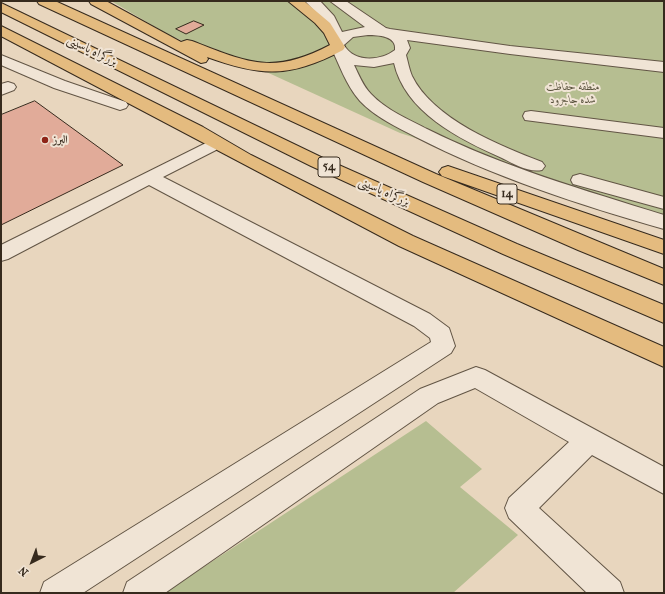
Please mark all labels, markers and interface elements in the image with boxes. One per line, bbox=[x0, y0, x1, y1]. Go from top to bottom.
street label: بزرگراه یاسینی bbox=[64, 32, 120, 70]
park label: منطقه حفاظت شده جاجرود bbox=[546, 80, 600, 106]
place label: البرز bbox=[53, 133, 68, 147]
marker: البرز bbox=[40, 135, 50, 145]
road number: 54 bbox=[318, 157, 340, 177]
street label: بزرگراه یاسینی bbox=[356, 174, 412, 210]
road number: 14 bbox=[497, 184, 517, 204]
north arrow bbox=[12, 542, 52, 582]
text: N bbox=[16, 564, 31, 579]

